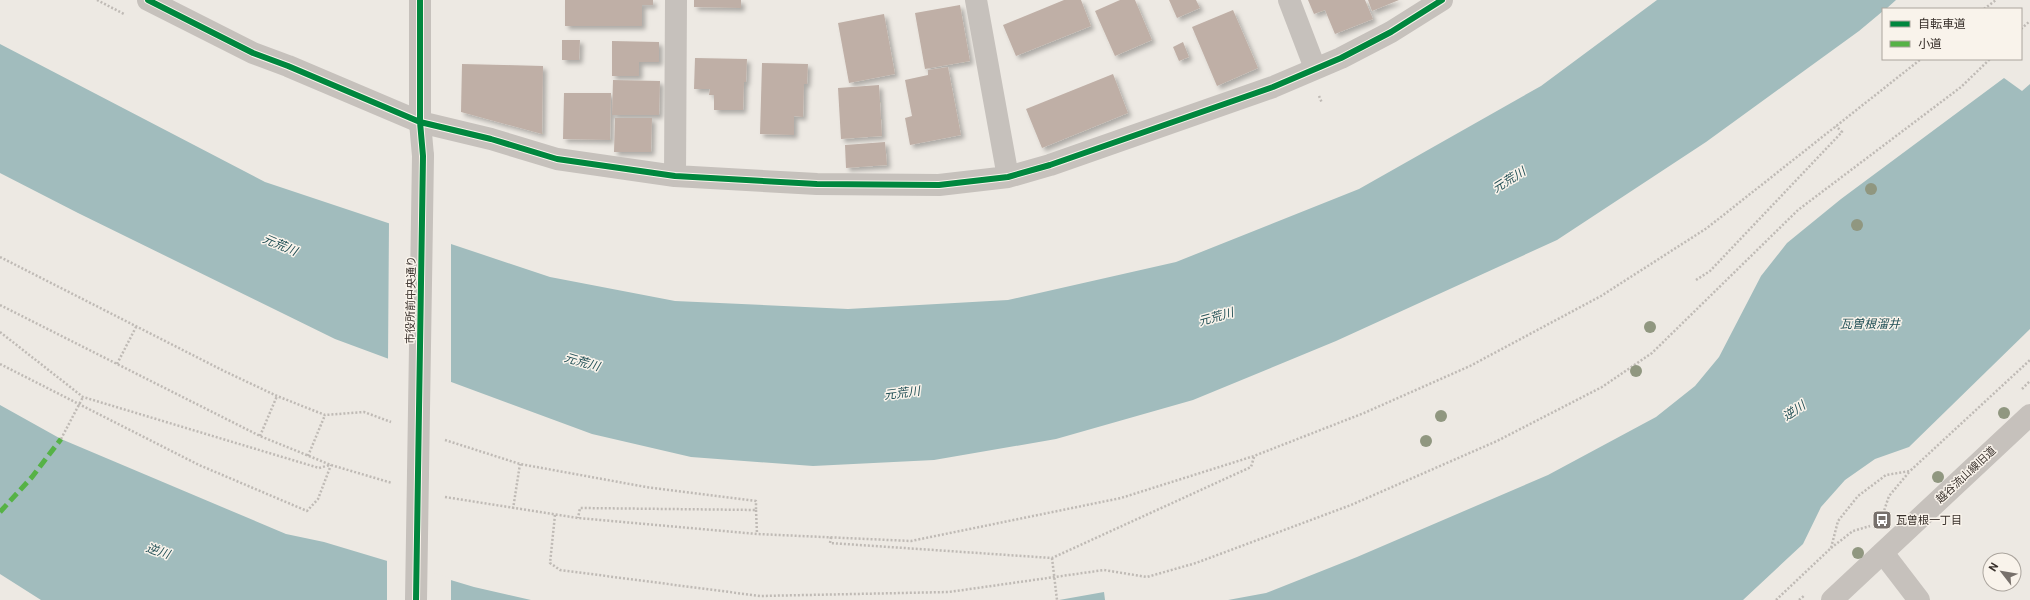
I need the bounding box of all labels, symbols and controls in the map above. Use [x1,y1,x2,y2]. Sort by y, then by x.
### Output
legend [1882,8,2022,60]
text: 自転車道 [1918,17,1966,31]
text: 小道 [1918,37,1942,51]
water label: 元荒川 [1490,163,1530,195]
water label: 元荒川 [261,232,301,259]
street label: 市役所前中央通り [404,256,418,344]
water label: 元荒川 [1197,305,1237,329]
water label: 瓦曽根溜井 [1840,317,1901,331]
water label: 元荒川 [563,350,603,374]
water label: 元荒川 [883,384,923,402]
water label: 逆川 [1780,397,1810,424]
street label: 越谷流山線旧道 [1933,444,1999,506]
bus stop icon: 瓦曽根一丁目 [1871,509,1893,531]
place label: 瓦曽根一丁目 [1896,514,1962,527]
water label: 逆川 [144,540,174,562]
north arrow [1982,552,2022,592]
text: N [1986,560,2002,574]

